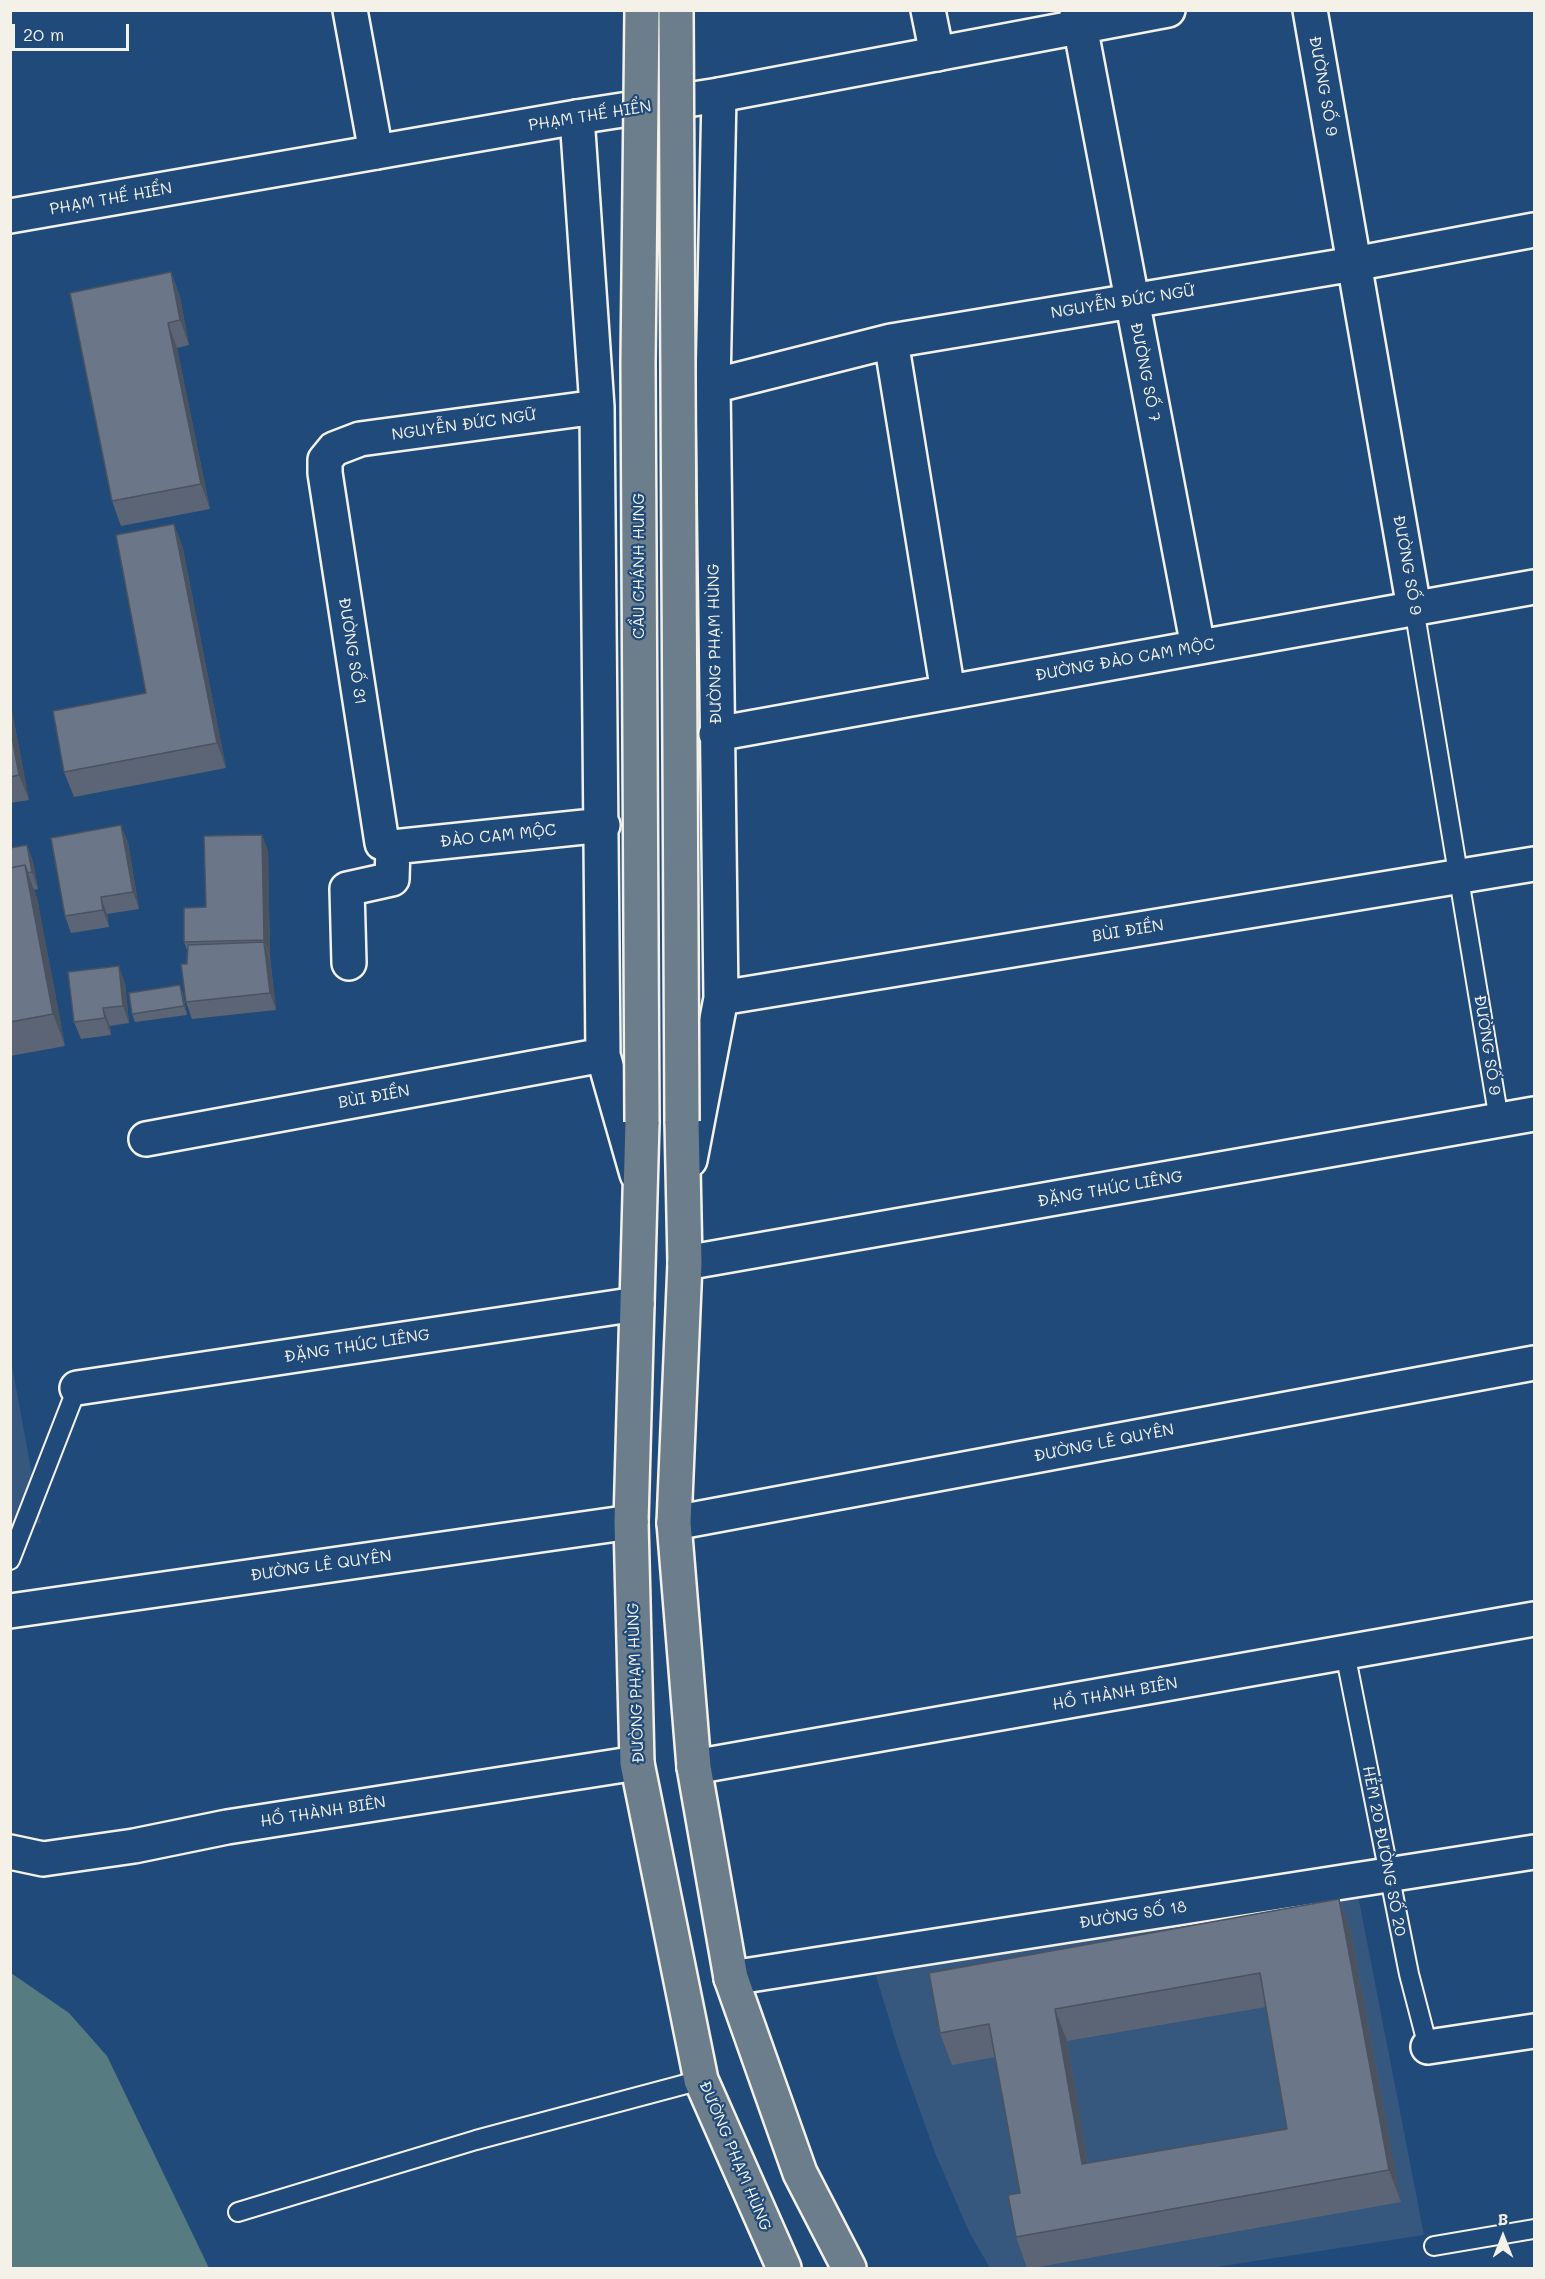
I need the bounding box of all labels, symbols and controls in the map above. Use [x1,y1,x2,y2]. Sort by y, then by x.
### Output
scale bar [15,12,132,50]
text: 20 m [23,22,64,46]
street label: ĐƯỜNG SỐ 9 [1305,34,1341,138]
street label: PHẠM THẾ HIỂN [527,97,653,135]
street label: PHẠM THẾ HIỂN [48,179,174,219]
street label: NGUYỄN ĐỨC NGỮ [1049,281,1197,323]
street label: ĐƯỜNG SỐ 7 [1126,321,1164,423]
street label: NGUYỄN ĐỨC NGỮ [390,405,538,445]
street label: CẦU CHÁNH HƯNG [629,493,649,639]
street label: ĐƯỜNG SỐ 9 [1389,513,1425,617]
street label: ĐƯỜNG PHẠM HÙNG [704,563,726,725]
street label: ĐƯỜNG SỐ 31 [334,596,370,706]
street label: ĐƯỜNG ĐÀO CAM MỘC [1034,635,1216,685]
street label: ĐÀO CAM MỘC [439,820,557,852]
street label: BÙI ĐIỀN [1091,916,1165,946]
street label: ĐƯỜNG SỐ 9 [1470,993,1504,1097]
street label: BÙI ĐIỀN [337,1081,411,1113]
street label: ĐẶNG THÚC LIÊNG [1036,1167,1184,1211]
street label: ĐẶNG THÚC LIÊNG [283,1325,431,1367]
street label: ĐƯỜNG LÊ QUYÊN [1032,1420,1176,1466]
street label: ĐƯỜNG LÊ QUYÊN [249,1547,393,1585]
street label: ĐƯỜNG PHẠM HÙNG [624,1602,648,1764]
street label: HỒ THÀNH BIÊN [1051,1674,1179,1714]
street label: HẺM 20 ĐƯỜNG SỐ 20 [1358,1764,1410,1938]
street label: HỒ THÀNH BIÊN [259,1793,387,1831]
street label: ĐƯỜNG SỐ 18 [1078,1897,1188,1933]
street label: ĐƯỜNG PHẠM HÙNG [695,2078,775,2234]
north arrow [1473,2207,1533,2267]
text: B [1498,2208,1508,2229]

